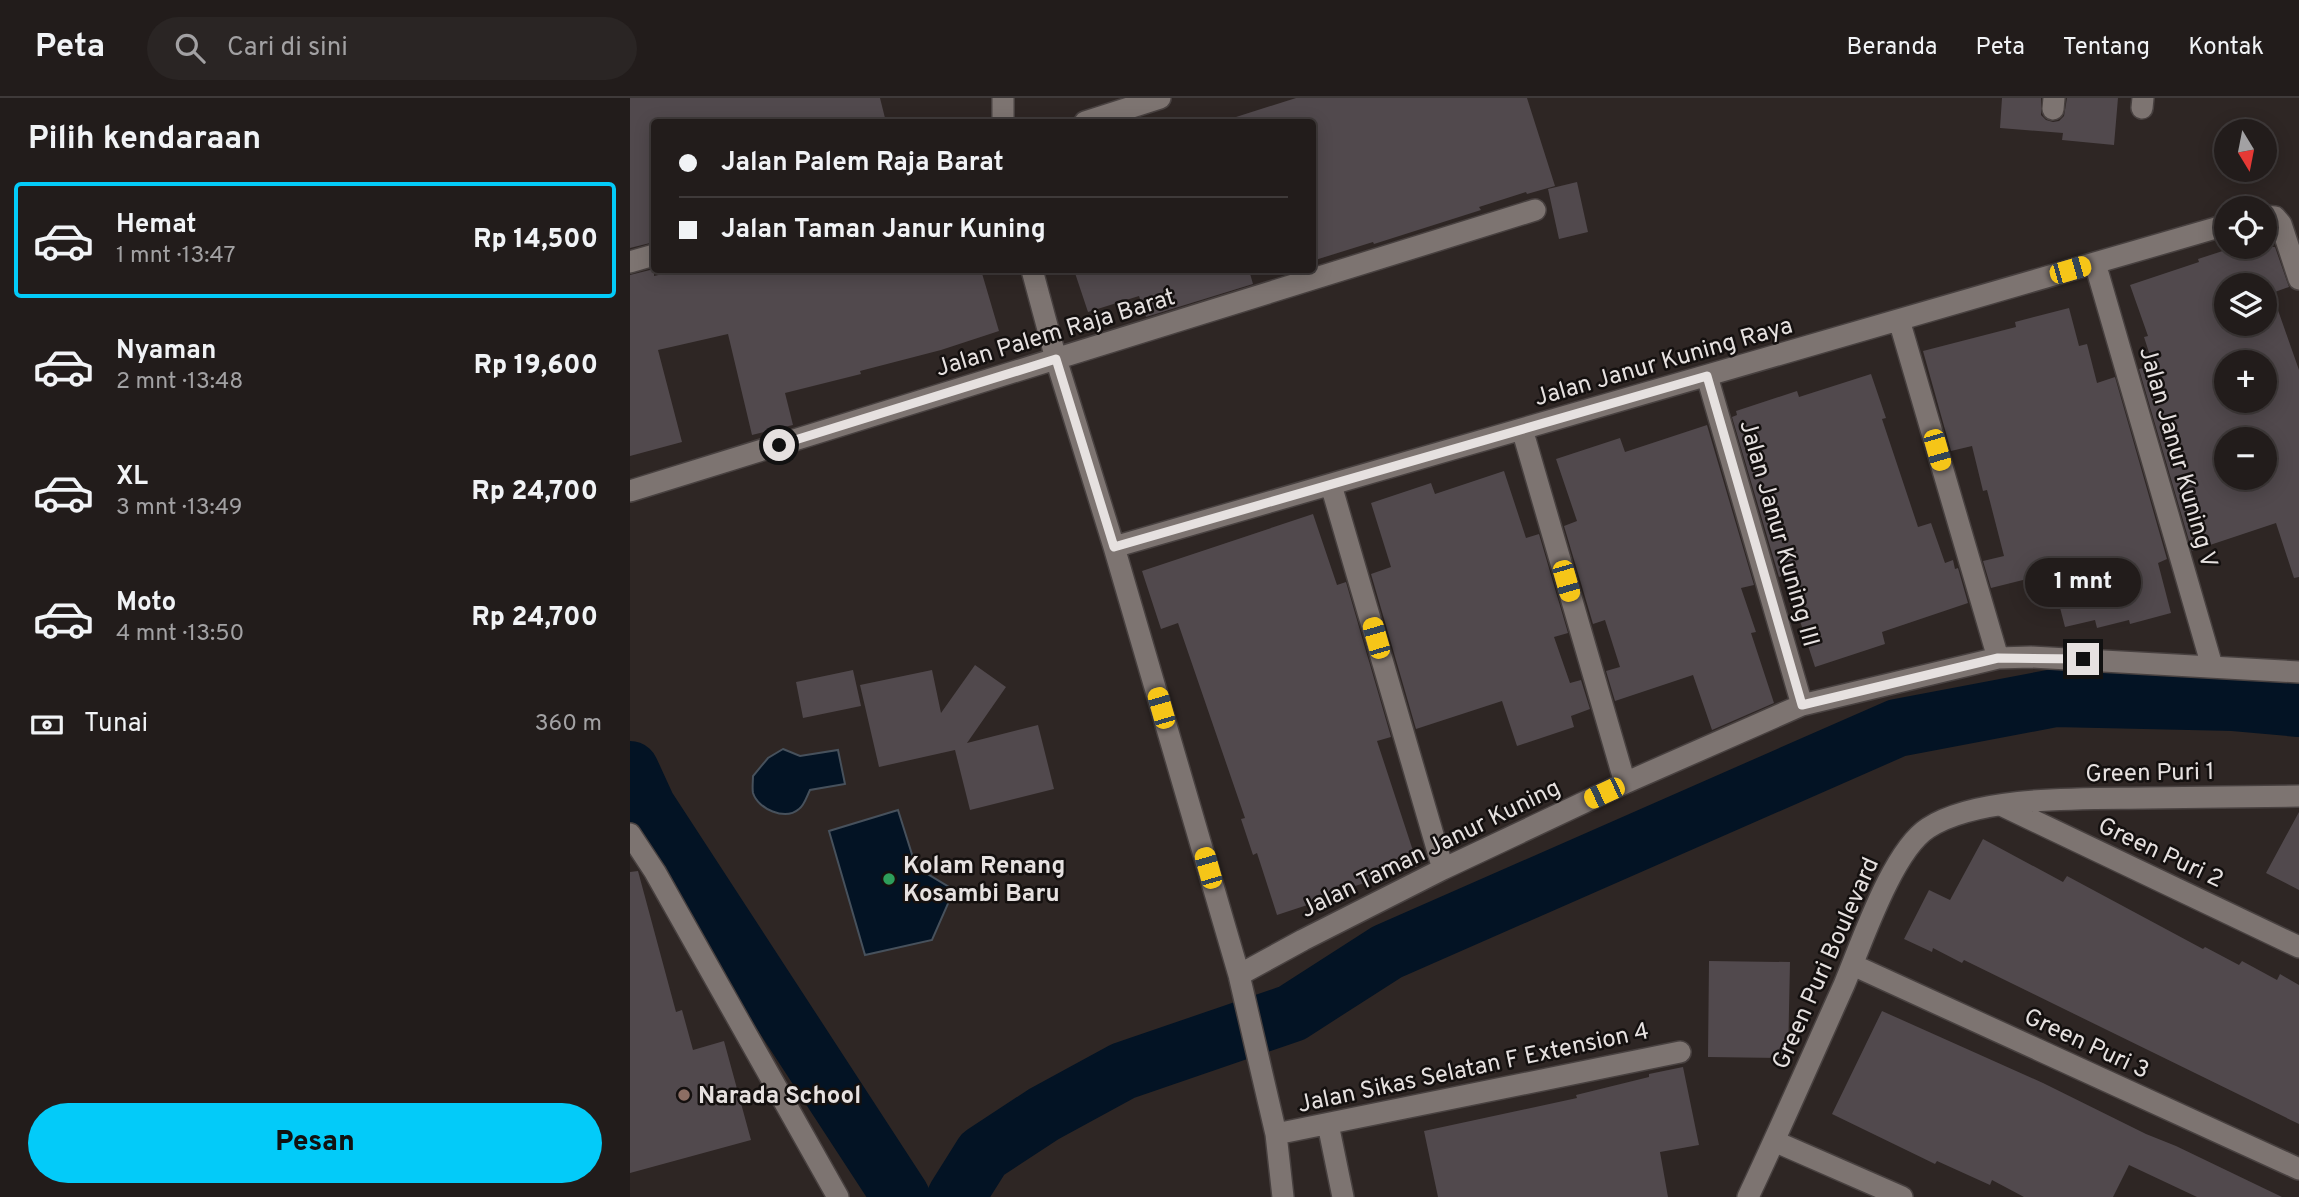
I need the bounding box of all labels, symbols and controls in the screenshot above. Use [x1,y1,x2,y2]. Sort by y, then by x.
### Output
search box [147,17,637,80]
text: Peta [35,27,105,69]
icon: search [171,29,209,67]
text: Cari di sini [227,32,348,65]
text: Beranda [1847,33,1938,63]
text: Peta [1976,33,2025,63]
text: Tentang [2063,33,2150,63]
text: Kontak [2188,33,2264,63]
north arrow [2214,119,2277,182]
map controls [2214,119,2277,490]
text: Pilih kendaraan [28,120,261,160]
text: Jalan Palem Raja Barat [721,147,1004,180]
button: locate [2214,196,2277,259]
icon: car [32,209,95,272]
text: Hemat [116,209,196,242]
text: Jalan Taman Janur Kuning [721,214,1046,247]
text: Rp 14,500 [473,224,598,257]
text: 1 mnt · 13:47 [116,242,236,271]
car [2047,254,2094,286]
button: layers [2214,273,2277,336]
street label: Jalan Palem Raja Barat [932,283,1179,385]
street label: Jalan Janur Kuning Raya [1531,312,1796,414]
icon: car [32,335,95,398]
text: Nyaman [116,335,216,368]
street label: Jalan Janur Kuning V [2131,343,2223,572]
text: Rp 19,600 [474,350,598,383]
button: + [2214,350,2277,413]
text: 2 mnt · 13:48 [116,368,243,397]
street label: Jalan Janur Kuning III [1731,417,1825,650]
car [1922,427,1953,473]
button: − [2214,427,2277,490]
route start [763,429,795,461]
icon: car [32,461,95,524]
text: XL [116,461,148,494]
text: Rp 24,700 [472,476,598,509]
text: 3 mnt · 13:49 [116,494,242,523]
car [1551,558,1582,604]
callout: 1 mnt [2025,558,2141,606]
text: 1 mnt [2054,568,2112,597]
icon: car [32,587,95,650]
text: Moto [116,587,176,620]
text: Rp 24,700 [472,602,598,635]
car [1361,615,1392,661]
text: 4 mnt · 13:50 [116,620,244,649]
route end [2067,643,2099,675]
car [1146,685,1177,731]
icon: cash [28,706,66,744]
text: Tunai [84,708,148,741]
text: 360 m [535,710,602,739]
street label: Green Puri 1 [2085,758,2215,790]
street label: Jalan Taman Janur Kuning [1296,774,1566,926]
car [1581,775,1628,811]
street label: Green Puri 2 [2093,812,2228,896]
car [1193,845,1224,891]
place label: Kolam Renang Kosambi Baru [903,852,1065,910]
street label: Green Puri Boulevard [1767,853,1887,1074]
marker: Kolam Renang Kosambi Baru [881,871,897,887]
street label: Green Puri 3 [2019,1003,2154,1087]
street label: Jalan Sikas Selatan F Extension 4 [1295,1017,1652,1121]
place label: Narada School [698,1082,861,1112]
marker: Narada School [676,1087,692,1103]
button: Pesan [28,1103,602,1183]

